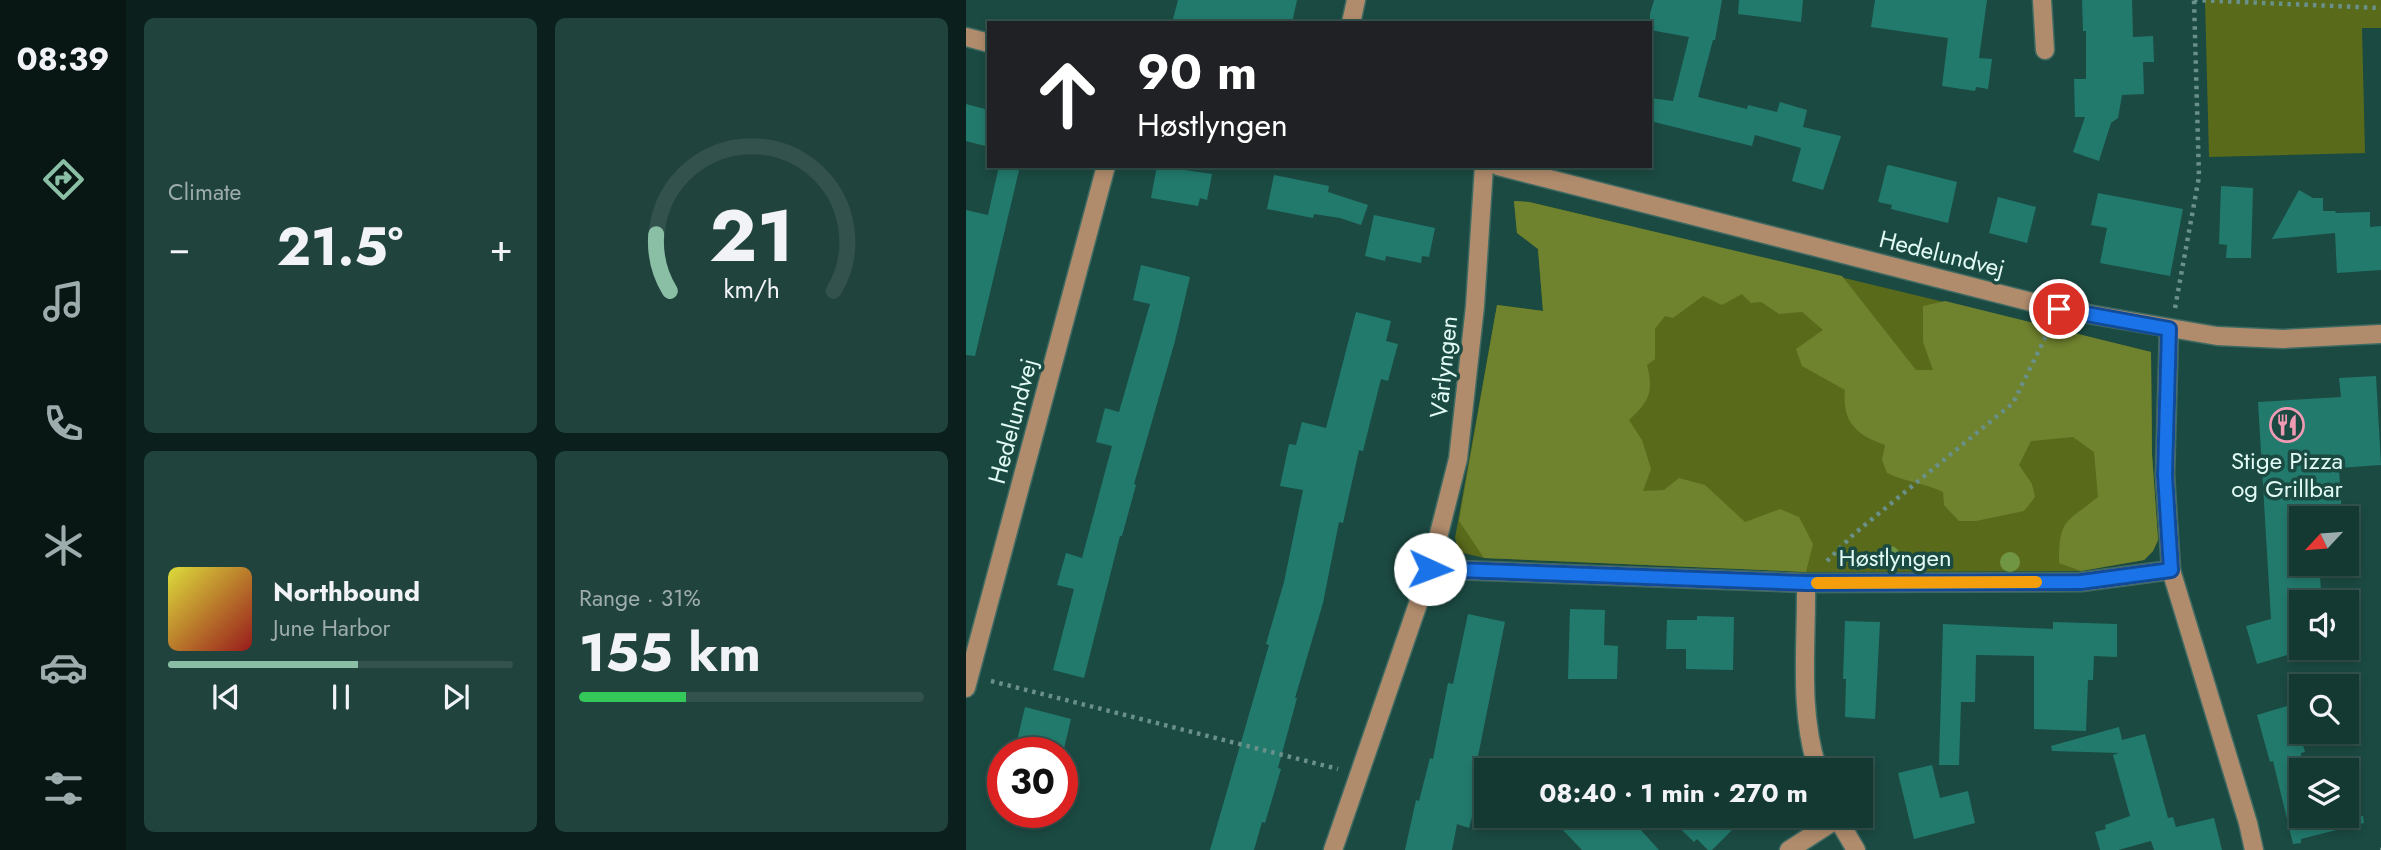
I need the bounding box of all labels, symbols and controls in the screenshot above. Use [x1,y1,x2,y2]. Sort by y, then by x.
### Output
text: 08:39 [17,36,109,82]
text: 90 m [1137,37,1257,107]
icon: ahead [1022,49,1113,140]
text: Høstlyngen [1137,102,1288,148]
icon: directions [39,155,88,204]
text: Climate [168,175,241,209]
text: 21 [709,184,794,289]
text: 21.5° [277,209,403,285]
text: − [168,220,190,275]
text: + [490,220,513,275]
street label: Hedelundvej [1876,221,2009,286]
text: km/h [723,271,780,307]
icon: music [39,277,88,326]
pin [2029,279,2089,339]
icon: arrive [2040,290,2078,328]
street label: Vårlyngen [1421,314,1466,420]
street label: Hedelundvej [979,354,1046,487]
icon: phone [39,399,88,448]
restaurant icon: Stige Pizza og Grillbar [2268,406,2306,444]
place label: Stige Pizza og Grillbar [2231,443,2344,506]
north arrow [2289,506,2359,576]
map controls [2289,506,2359,828]
icon: climate [39,521,88,570]
position arrow [1393,532,1467,606]
street label: Høstlyngen [1838,540,1952,575]
text: Northbound [273,573,420,611]
text: Range · 31% [579,581,701,615]
button: sound [2289,590,2359,660]
text: June Harbor [273,611,390,645]
text: 155 km [579,615,761,691]
icon: car [39,643,88,692]
button: search [2289,674,2359,744]
icon: previous [207,678,245,716]
icon: pause [322,678,360,716]
icon: next [437,678,475,716]
speed limit sign: 30 [987,737,1078,828]
button: layers [2289,758,2359,828]
icon: filters [39,764,88,813]
text: 08:40 · 1 min · 270 m [1539,774,1808,812]

